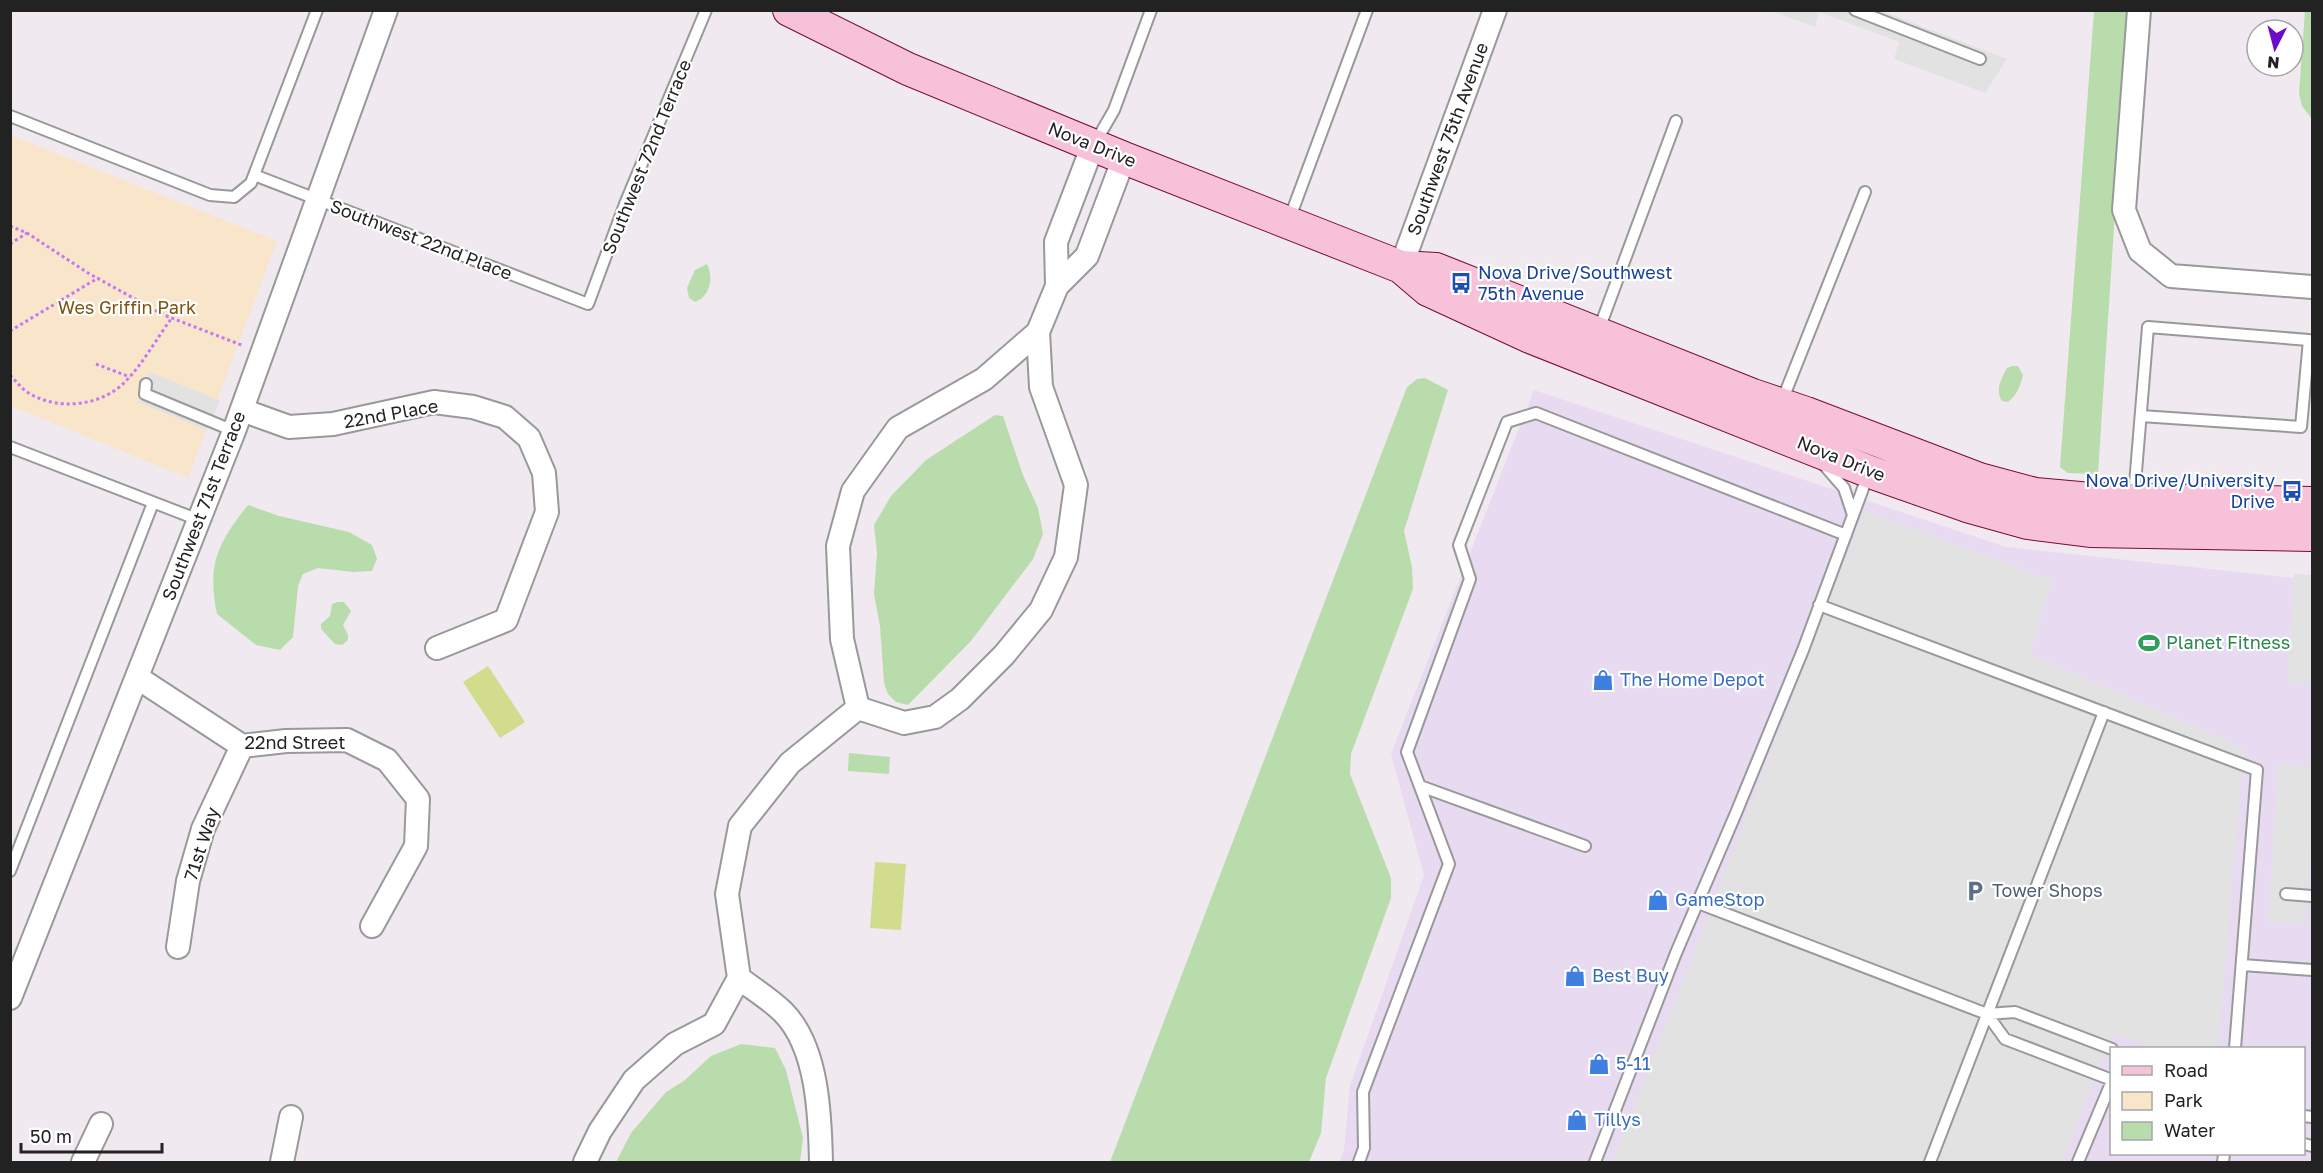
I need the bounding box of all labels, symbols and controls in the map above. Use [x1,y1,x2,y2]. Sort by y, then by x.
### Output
north arrow [2245,18,2305,78]
street label: Southwest 75th Avenue [1402,39,1492,238]
text: N [2266,52,2281,73]
street label: Southwest 72nd Terrace [597,56,695,257]
street label: Nova Drive [1045,116,1140,172]
street label: Southwest 22nd Place [327,194,515,284]
place label: Nova Drive/Southwest 75th Avenue [1478,261,1672,304]
bus stop icon: Nova Drive/Southwest 75th Avenue [1449,271,1473,295]
park label: Wes Griffin Park [58,296,196,318]
street label: 22nd Place [342,394,440,432]
street label: Southwest 71st Terrace [157,408,249,603]
street label: Nova Drive [1794,430,1889,486]
place label: Nova Drive/University Drive [2085,469,2275,512]
bus stop icon: Nova Drive/University Drive [2280,479,2304,503]
sports icon: Planet Fitness [2137,631,2161,655]
place label: Planet Fitness [2166,631,2290,653]
shop icon: The Home Depot [1591,668,1615,692]
place label: The Home Depot [1620,668,1765,690]
street label: 22nd Street [245,731,345,753]
street label: 71st Way [179,804,223,883]
parking icon: Tower Shops [1963,879,1987,903]
place label: Tower Shops [1992,879,2103,901]
shop icon: GameStop [1646,888,1670,912]
place label: GameStop [1675,888,1764,910]
shop icon: Best Buy [1563,964,1587,988]
place label: Best Buy [1592,964,1669,986]
legend [2110,1047,2305,1155]
shop icon: 5-11 [1587,1052,1611,1076]
place label: 5-11 [1616,1052,1651,1074]
text: Road [2164,1059,2208,1081]
text: Park [2164,1089,2203,1111]
shop icon: Tillys [1565,1108,1589,1132]
place label: Tillys [1594,1108,1641,1130]
scale bar [21,1116,162,1154]
text: Water [2164,1119,2215,1141]
text: 50 m [30,1125,72,1147]

